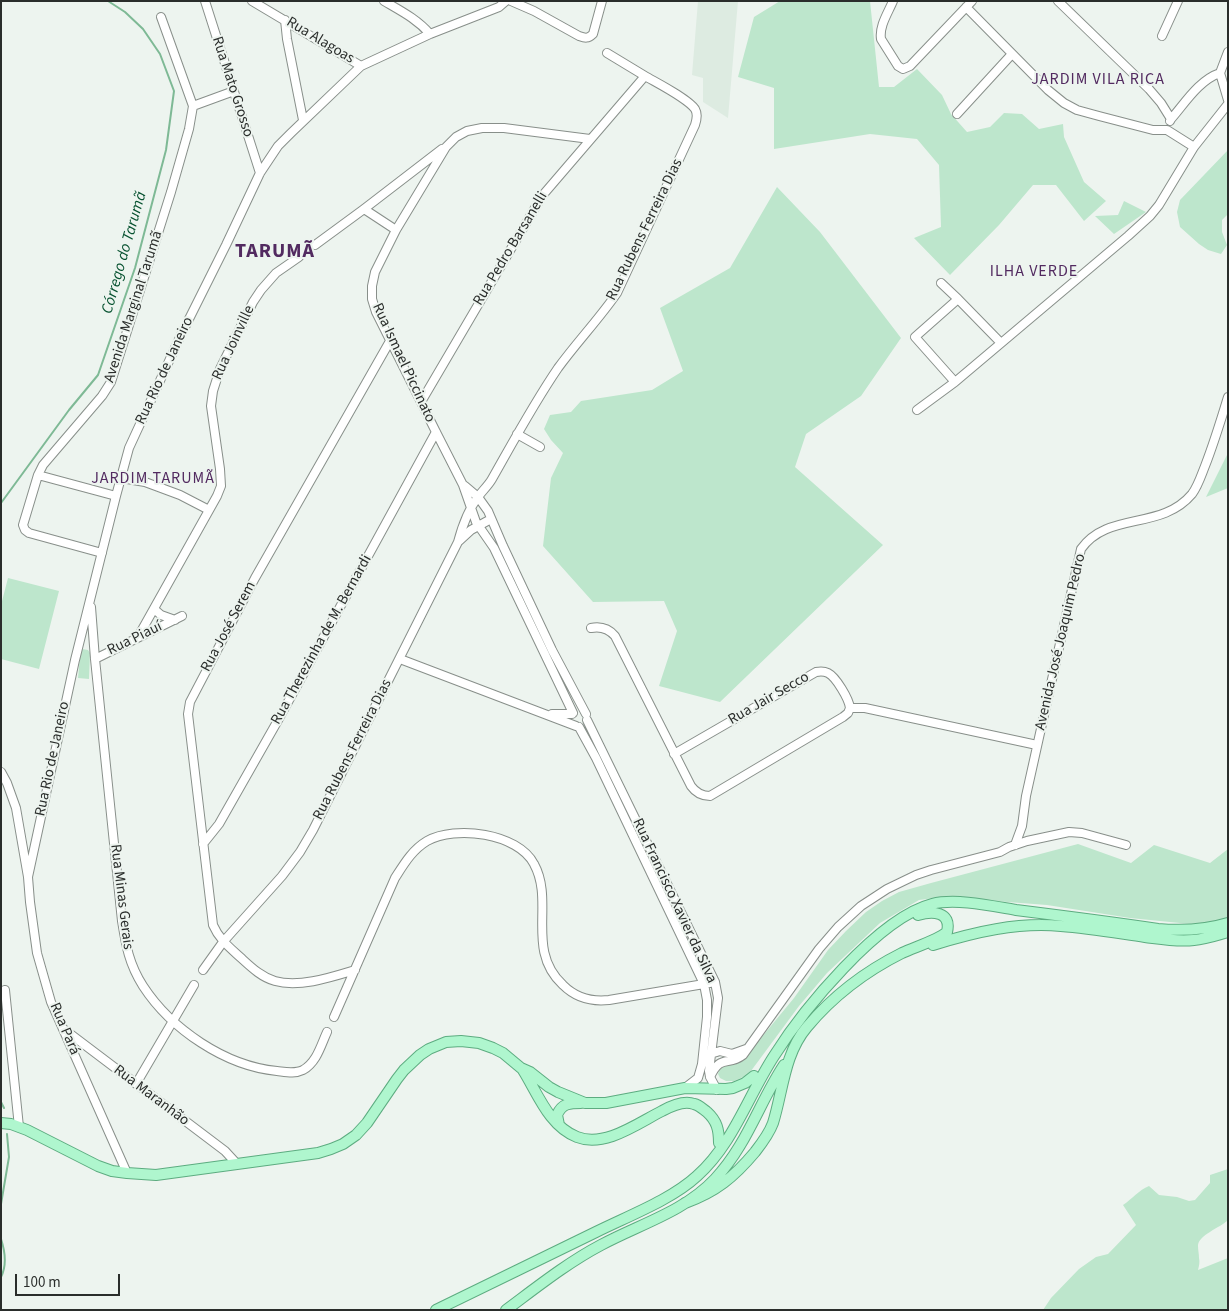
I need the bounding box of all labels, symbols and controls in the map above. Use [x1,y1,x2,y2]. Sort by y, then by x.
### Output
street label: Rua Alagoas [283,14,357,68]
street label: Rua Mato Grosso [207,34,257,140]
district label: JARDIM VILA RICA [1029,70,1167,90]
street label: Rua Rubens Ferreira Dias [603,156,687,304]
street label: Rua Pedro Barsanelli [470,189,552,309]
water label: Córrego do Tarumã [98,190,152,316]
street label: Avenida Marginal Tarumã [101,229,167,385]
district label: TARUMÃ [234,241,316,265]
district label: ILHA VERDE [989,262,1079,282]
street label: Rua Ismael Piccinato [367,300,439,426]
street label: Rua Joinville [209,303,259,383]
street label: Rua Rio de Janeiro [132,314,198,428]
district label: JARDIM TARUMÃ [90,469,216,489]
street label: Rua Therezinha de M. Bernardi [268,552,376,728]
street label: Avenida José Joaquim Pedro [1032,552,1090,732]
street label: Rua José Serem [198,579,260,675]
street label: Rua Piauí [105,618,165,660]
street label: Rua Jair Secco [725,669,813,729]
street label: Rua Rubens Ferreira Dias [310,677,396,823]
street label: Rua Rio de Janeiro [32,700,74,818]
street label: Rua Francisco Xavier da Silva [628,816,720,986]
street label: Rua Minas Gerais [106,843,136,951]
street label: Rua Pará [45,1000,83,1058]
street label: Rua Maranhão [110,1062,192,1130]
scale bar [18,1264,122,1296]
text: 100 m [23,1272,61,1293]

